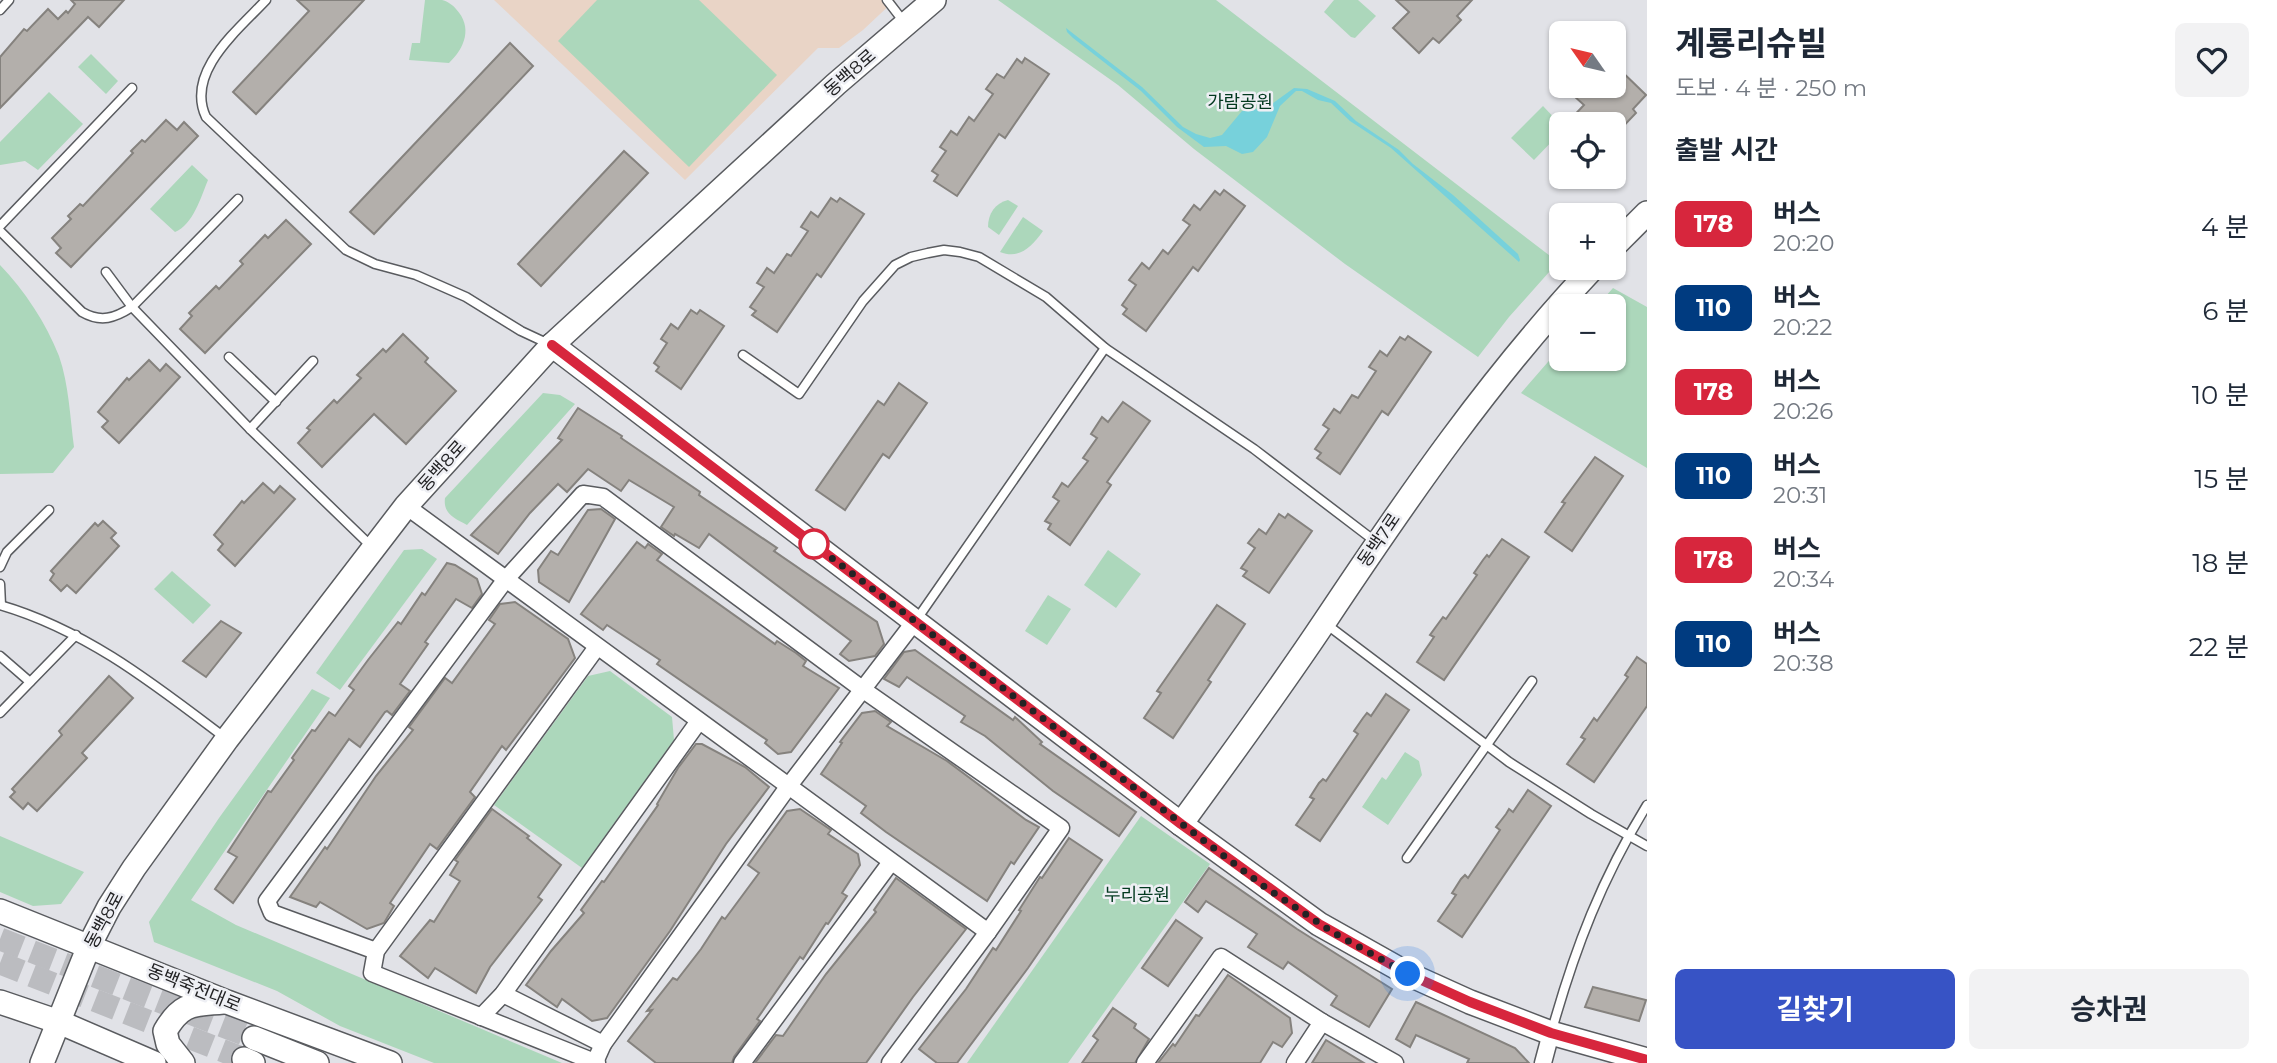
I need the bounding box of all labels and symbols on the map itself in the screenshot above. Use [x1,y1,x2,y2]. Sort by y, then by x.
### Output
north arrow [1549,21,1626,98]
street label: 동백8로 [820,45,880,101]
park label: 가람공원 [1207,91,1273,113]
street label: 동백8로 [413,436,471,496]
street label: 동백7로 [1353,509,1405,571]
unlabelled marker [799,529,829,559]
park label: 누리공원 [1104,884,1170,906]
street label: 동백8로 [80,888,128,952]
your location [1390,956,1425,991]
street label: 동백죽전대로 [144,959,244,1017]

